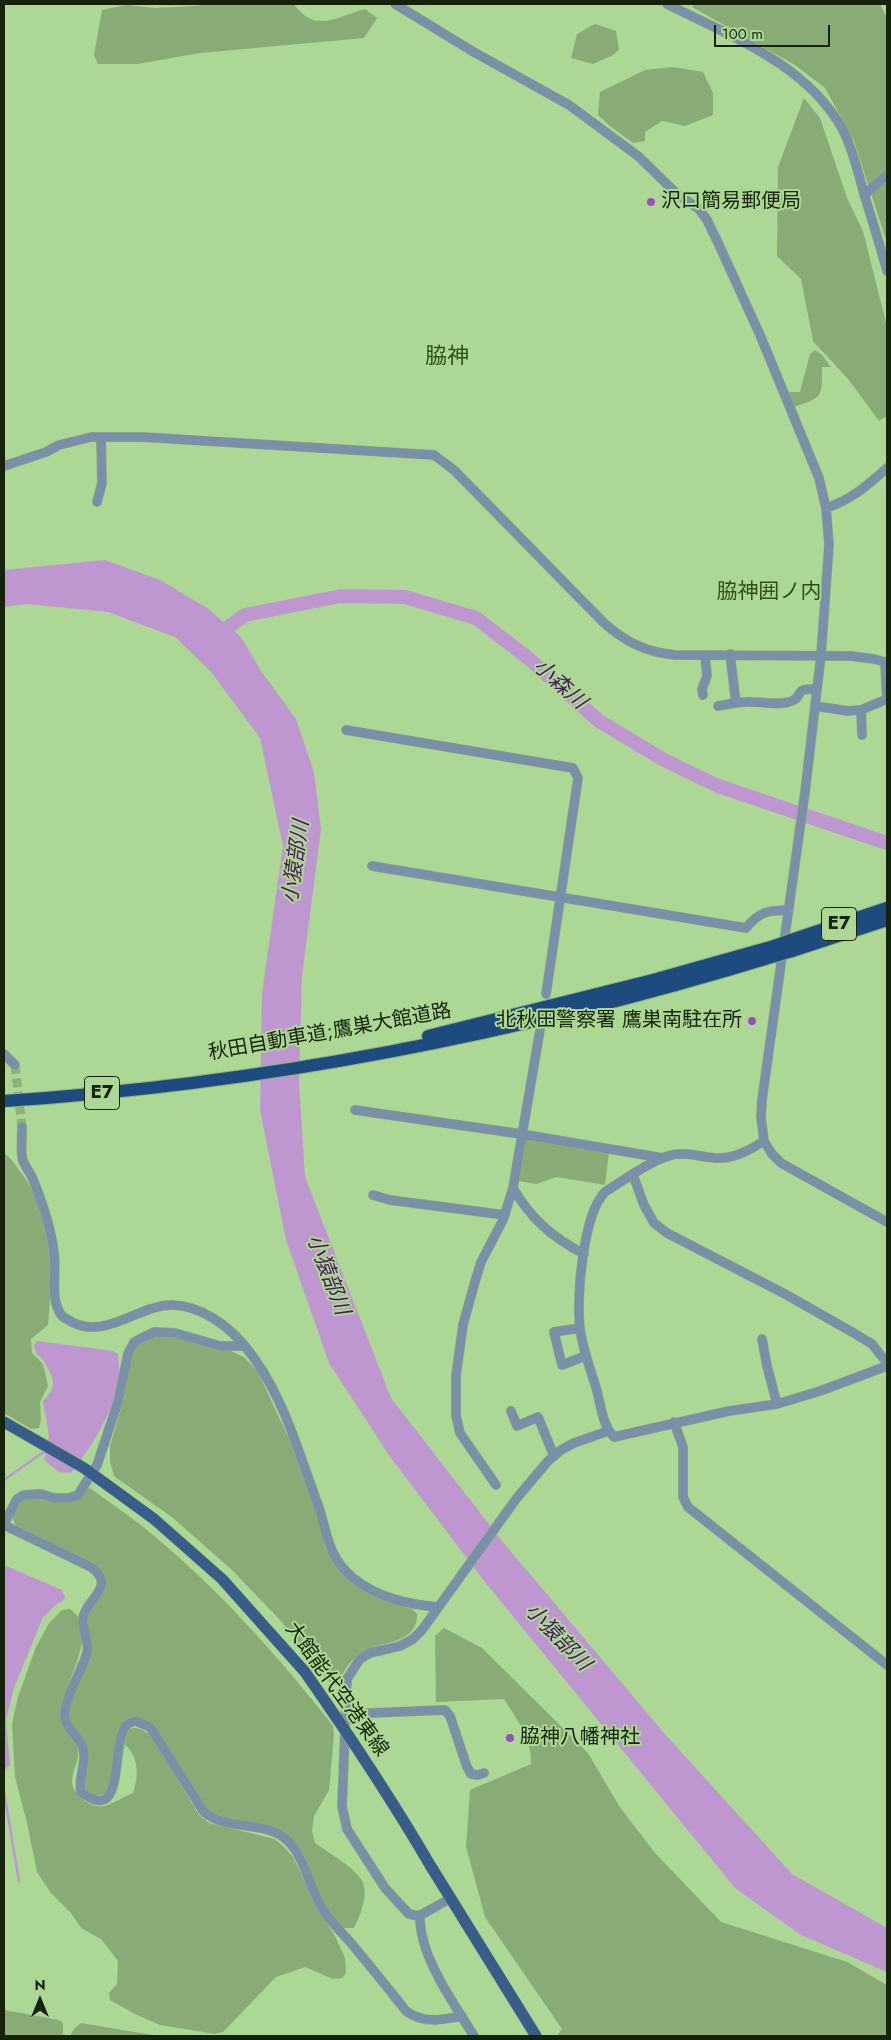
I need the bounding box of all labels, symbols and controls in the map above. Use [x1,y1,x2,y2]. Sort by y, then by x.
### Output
scale bar [716,15,832,47]
text: 100 m [722,23,763,45]
place label: 沢口簡易郵便局 [661,190,801,214]
marker: 沢口簡易郵便局 [645,196,657,208]
district label: 脇神 [425,345,469,371]
district label: 脇神囲ノ内 [717,580,821,606]
water label: 小森川 [527,655,591,715]
water label: 小猿部川 [279,819,315,905]
road number: E7 [822,908,856,941]
street label: 秋田自動車道;鷹巣大館道路 [206,1000,454,1066]
place label: 北秋田警察署 鷹巣南駐在所 [496,1009,742,1033]
marker: 北秋田警察署 鷹巣南駐在所 [746,1015,758,1027]
road number: E7 [84,1076,120,1110]
water label: 小猿部川 [300,1231,354,1319]
water label: 小猿部川 [519,1599,595,1677]
street label: 大館能代空港東線 [279,1618,393,1762]
place label: 脇神八幡神社 [520,1726,640,1750]
marker: 脇神八幡神社 [504,1732,516,1744]
north arrow [15,1975,65,2025]
text: N [34,1975,46,1995]

